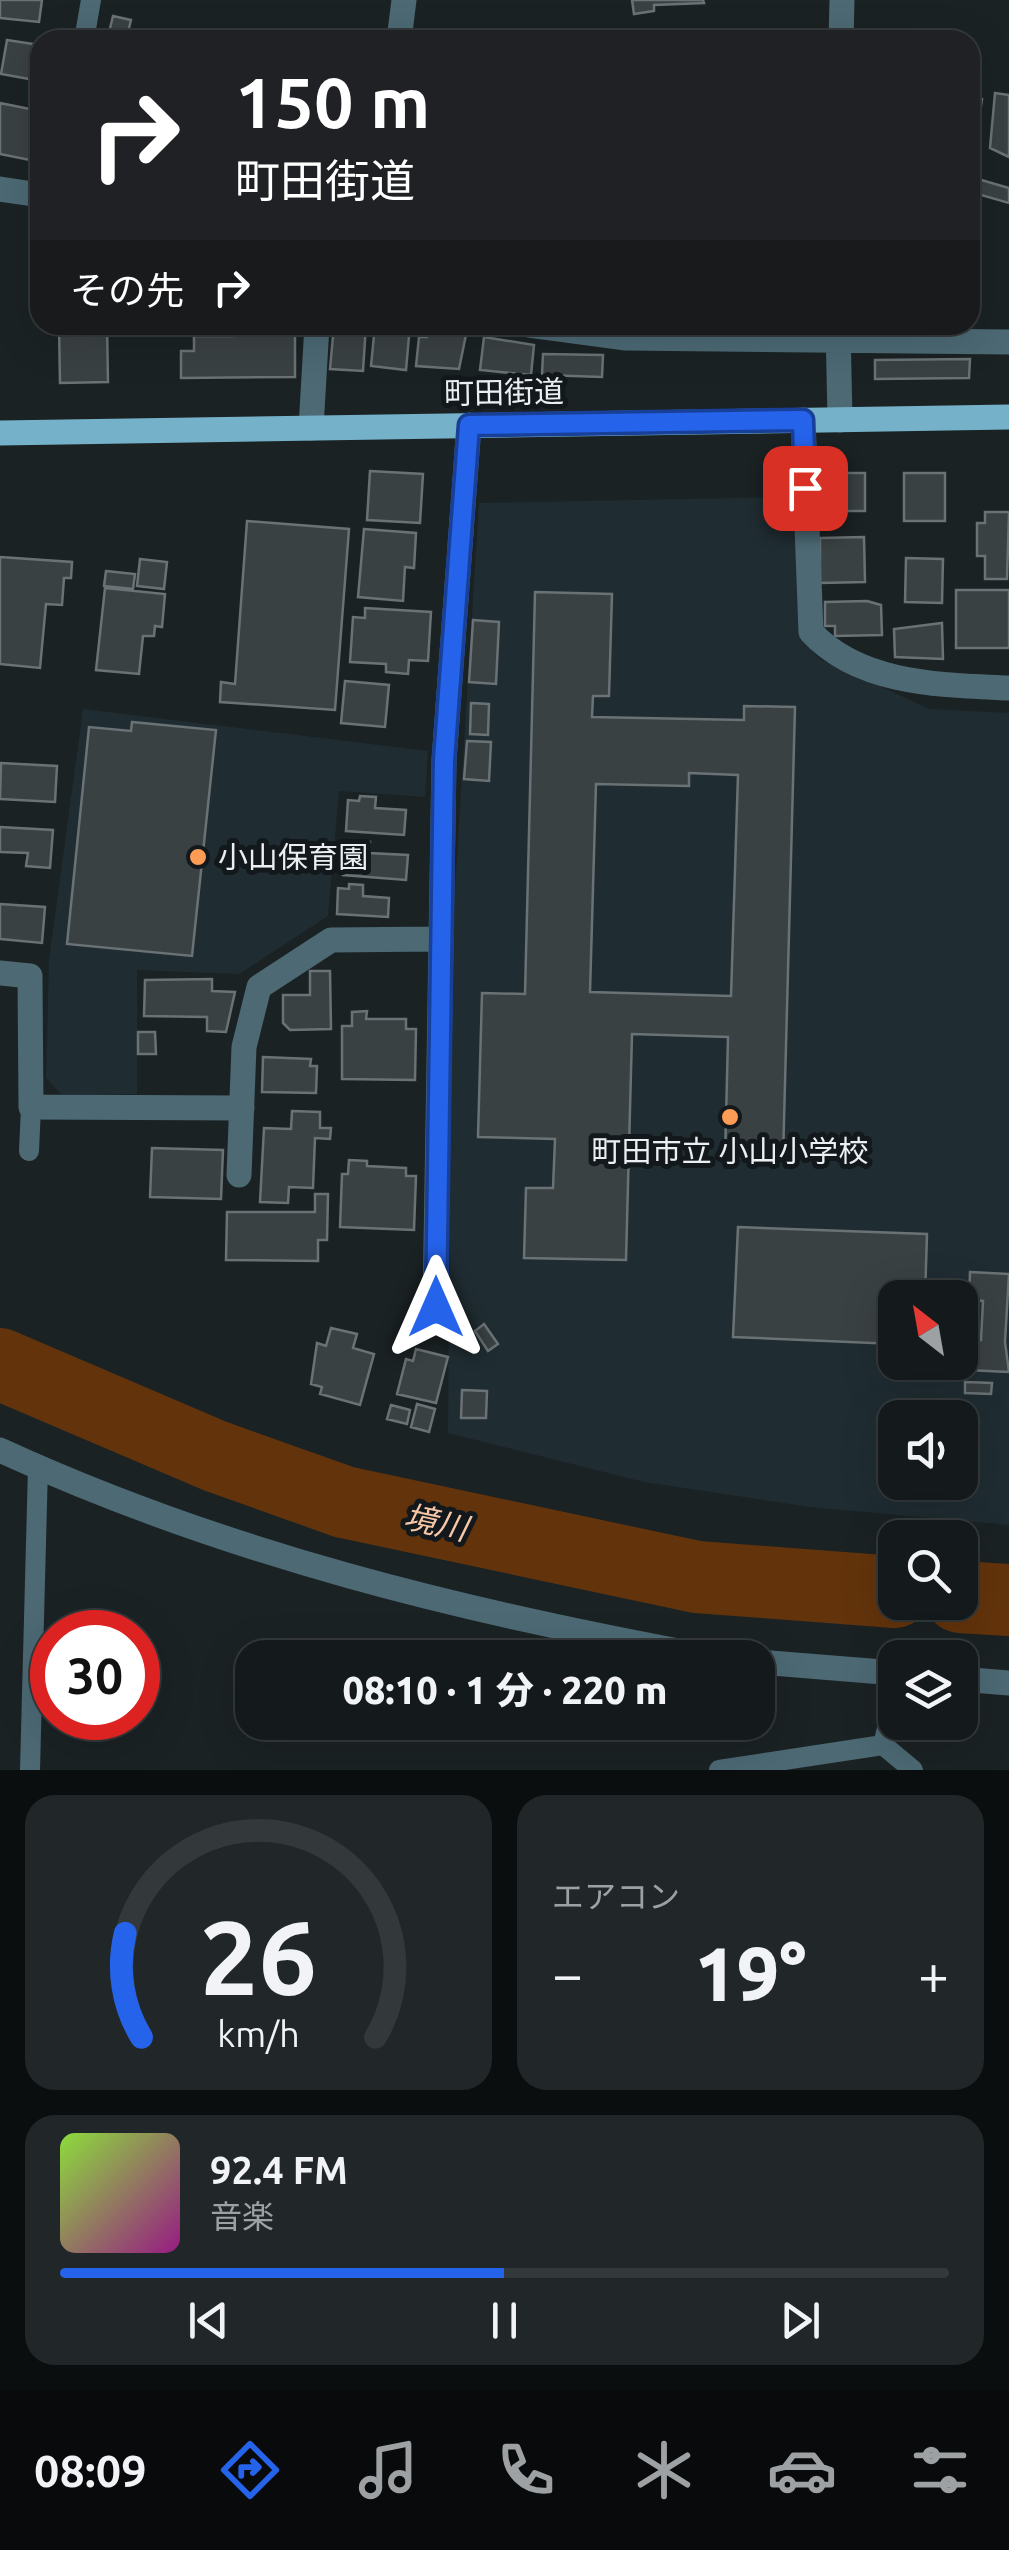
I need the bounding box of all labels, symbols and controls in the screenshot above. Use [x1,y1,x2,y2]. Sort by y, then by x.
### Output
text: 150 m [235,63,430,141]
icon: right [70,70,200,200]
text: 町田街道 [235,155,415,206]
icon: right [204,260,259,315]
text: その先 [70,269,184,311]
street label: 町田街道 [444,374,564,410]
pin [763,446,848,531]
icon: arrive [778,461,833,516]
place label: 小山保育園 [218,840,368,874]
marker: 小山保育園 [187,846,209,868]
marker: 町田市立 小山小学校 [719,1106,741,1128]
place label: 町田市立 小山小学校 [592,1134,868,1168]
position arrow [384,1255,488,1359]
north arrow [878,1280,978,1380]
map controls [878,1280,978,1740]
button: sound [878,1400,978,1500]
water label: 境川 [401,1498,474,1547]
button: search [878,1520,978,1620]
speed limit sign: 30 [30,1610,160,1740]
button: layers [878,1640,978,1740]
text: 08:10 · 1 分 · 220 m [343,1669,667,1711]
text: エアコン [552,1878,680,1914]
text: 26 [200,1898,317,2015]
text: 19° [695,1931,806,2015]
text: − [552,1943,583,2004]
text: + [918,1943,949,2004]
text: km/h [217,2014,300,2054]
text: 92.4 FM [210,2149,348,2191]
text: 音楽 [210,2198,274,2234]
icon: previous [181,2293,236,2348]
icon: pause [477,2293,532,2348]
icon: next [773,2293,828,2348]
icon: directions [215,2435,285,2505]
icon: music [353,2435,423,2505]
icon: phone [491,2435,561,2505]
icon: climate [629,2435,699,2505]
icon: car [767,2435,837,2505]
icon: filters [905,2435,975,2505]
text: 08:09 [34,2445,147,2496]

